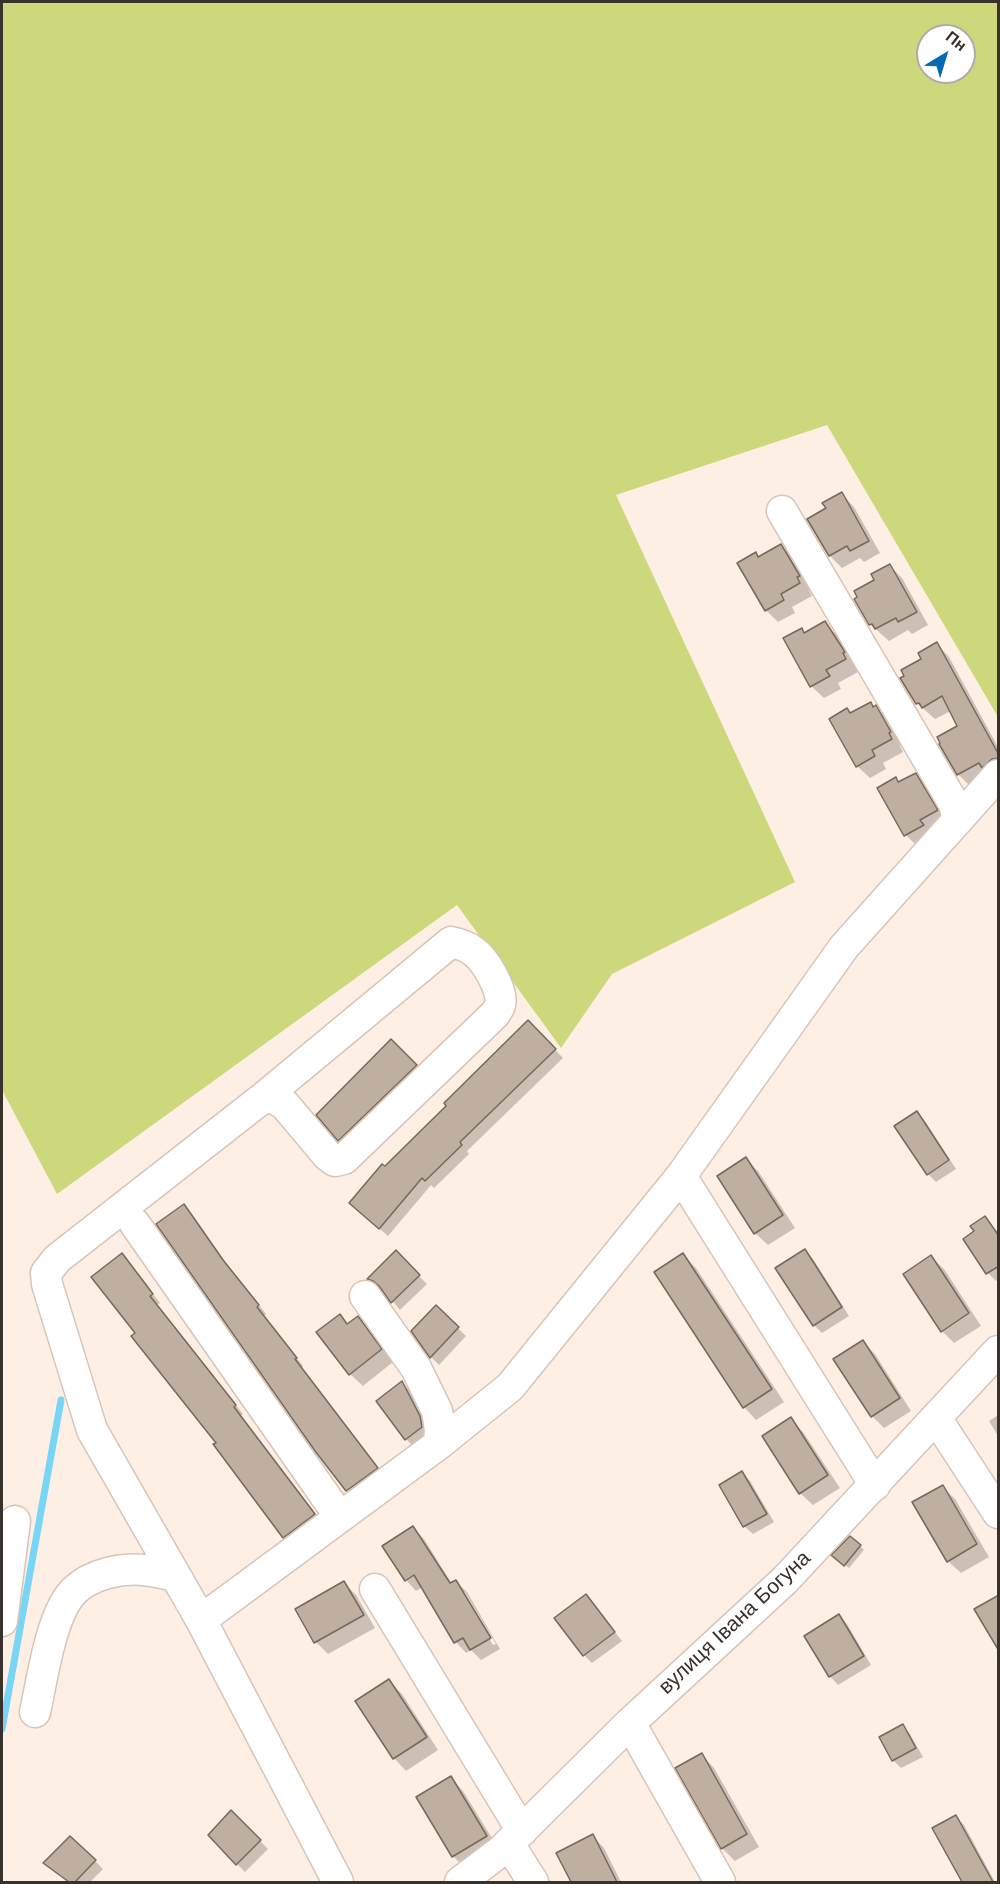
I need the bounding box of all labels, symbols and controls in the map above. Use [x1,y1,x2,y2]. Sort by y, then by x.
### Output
north arrow [916,24,976,84]
text: Пн [943,28,970,54]
street label: вулиця Івана Богуна [654,1546,816,1700]

